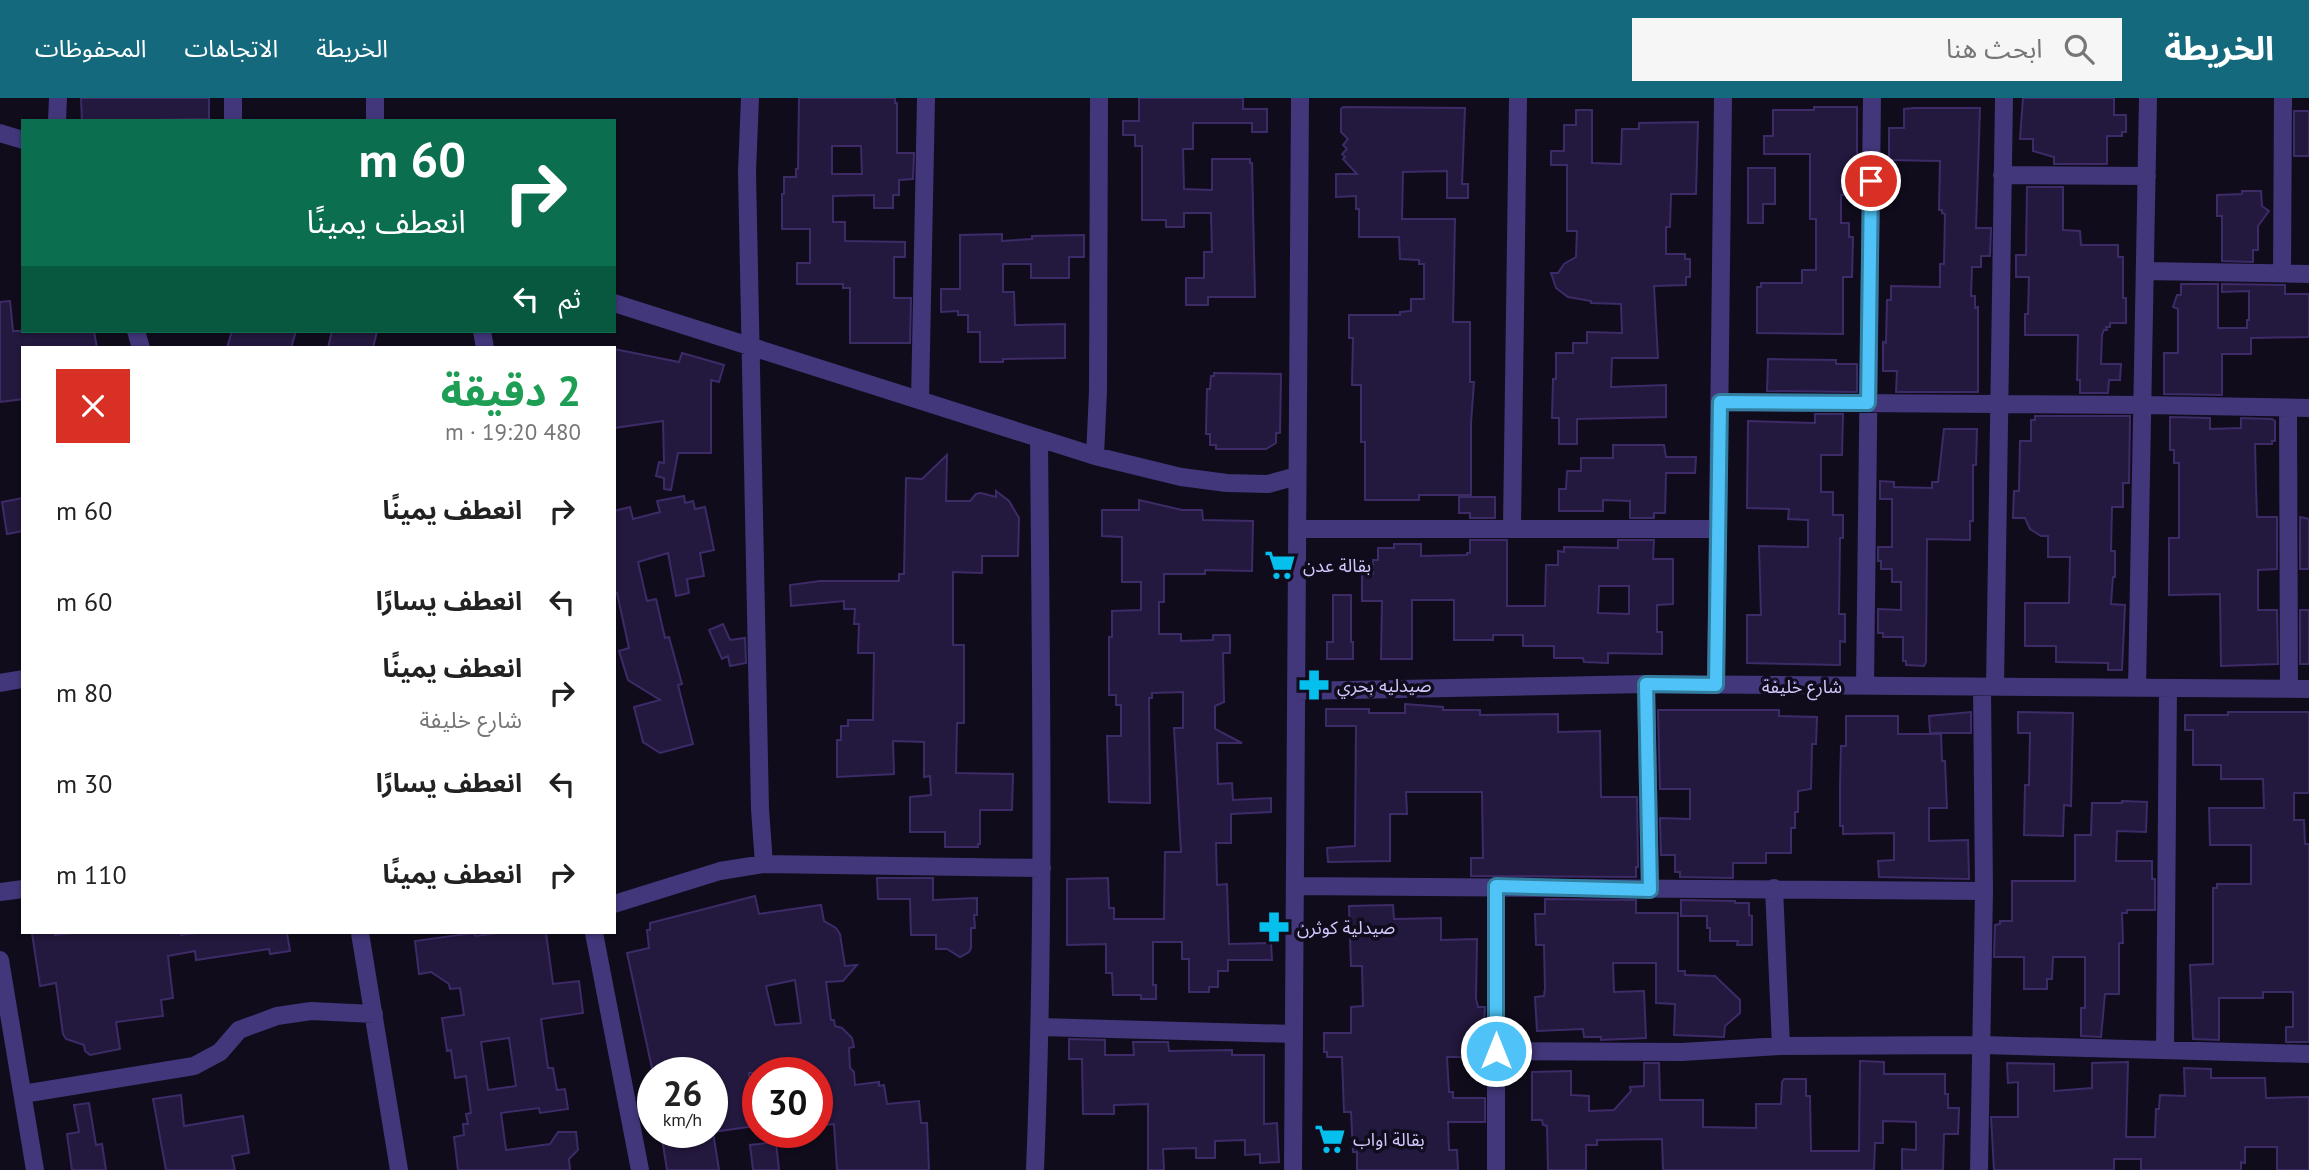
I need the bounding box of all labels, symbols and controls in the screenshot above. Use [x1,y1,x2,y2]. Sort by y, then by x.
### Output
search box [1632,18,2122,81]
text: الخريطة [2164,26,2274,69]
icon: search [2060,30,2098,68]
text: ابحث هنا [1946,32,2042,65]
text: المحفوظات [35,33,146,64]
text: الاتجاهات [184,33,278,64]
text: الخريطة [316,33,388,64]
text: 60 m [359,127,466,191]
icon: right [490,147,581,238]
pin [1841,151,1901,211]
icon: arrive [1852,162,1890,200]
text: انعطف يمينًا [306,200,466,242]
icon: left [507,280,545,318]
text: ثم [559,282,581,315]
text: 2 دقيقة [441,363,581,418]
button: close [56,369,130,443]
text: 480 m · 19:20 [445,417,581,446]
icon: right [543,492,581,530]
text: انعطف يمينًا [382,493,522,526]
text: 60 m [56,494,112,527]
supermarket icon: بقالة عدن [1263,548,1297,582]
place label: بقالة عدن [1303,554,1371,577]
icon: left [543,583,581,621]
text: انعطف يسارًا [376,584,522,617]
text: 60 m [56,585,112,618]
text: انعطف يمينًا [382,651,522,684]
pharmacy icon: صيدليه بحري [1297,668,1331,702]
icon: right [543,674,581,712]
place label: صيدليه بحري [1337,674,1432,699]
street label: شارع خليفة [1762,675,1842,701]
text: 80 m [56,676,112,709]
text: شارع خليفة [419,705,522,734]
icon: left [543,765,581,803]
text: انعطف يسارًا [376,766,522,799]
text: 30 m [56,767,112,800]
icon: right [543,856,581,894]
text: انعطف يمينًا [382,857,522,890]
text: 110 m [56,858,127,891]
pharmacy icon: صيدلية كوثرن [1257,910,1291,944]
place label: صيدلية كوثرن [1297,916,1395,939]
position arrow [1459,1014,1533,1088]
speed limit sign: 30 [742,1057,833,1148]
text: 26 [663,1070,702,1116]
text: km/h [663,1108,702,1131]
supermarket icon: بقالة اواب [1313,1122,1347,1156]
place label: بقالة اواب [1353,1128,1425,1151]

